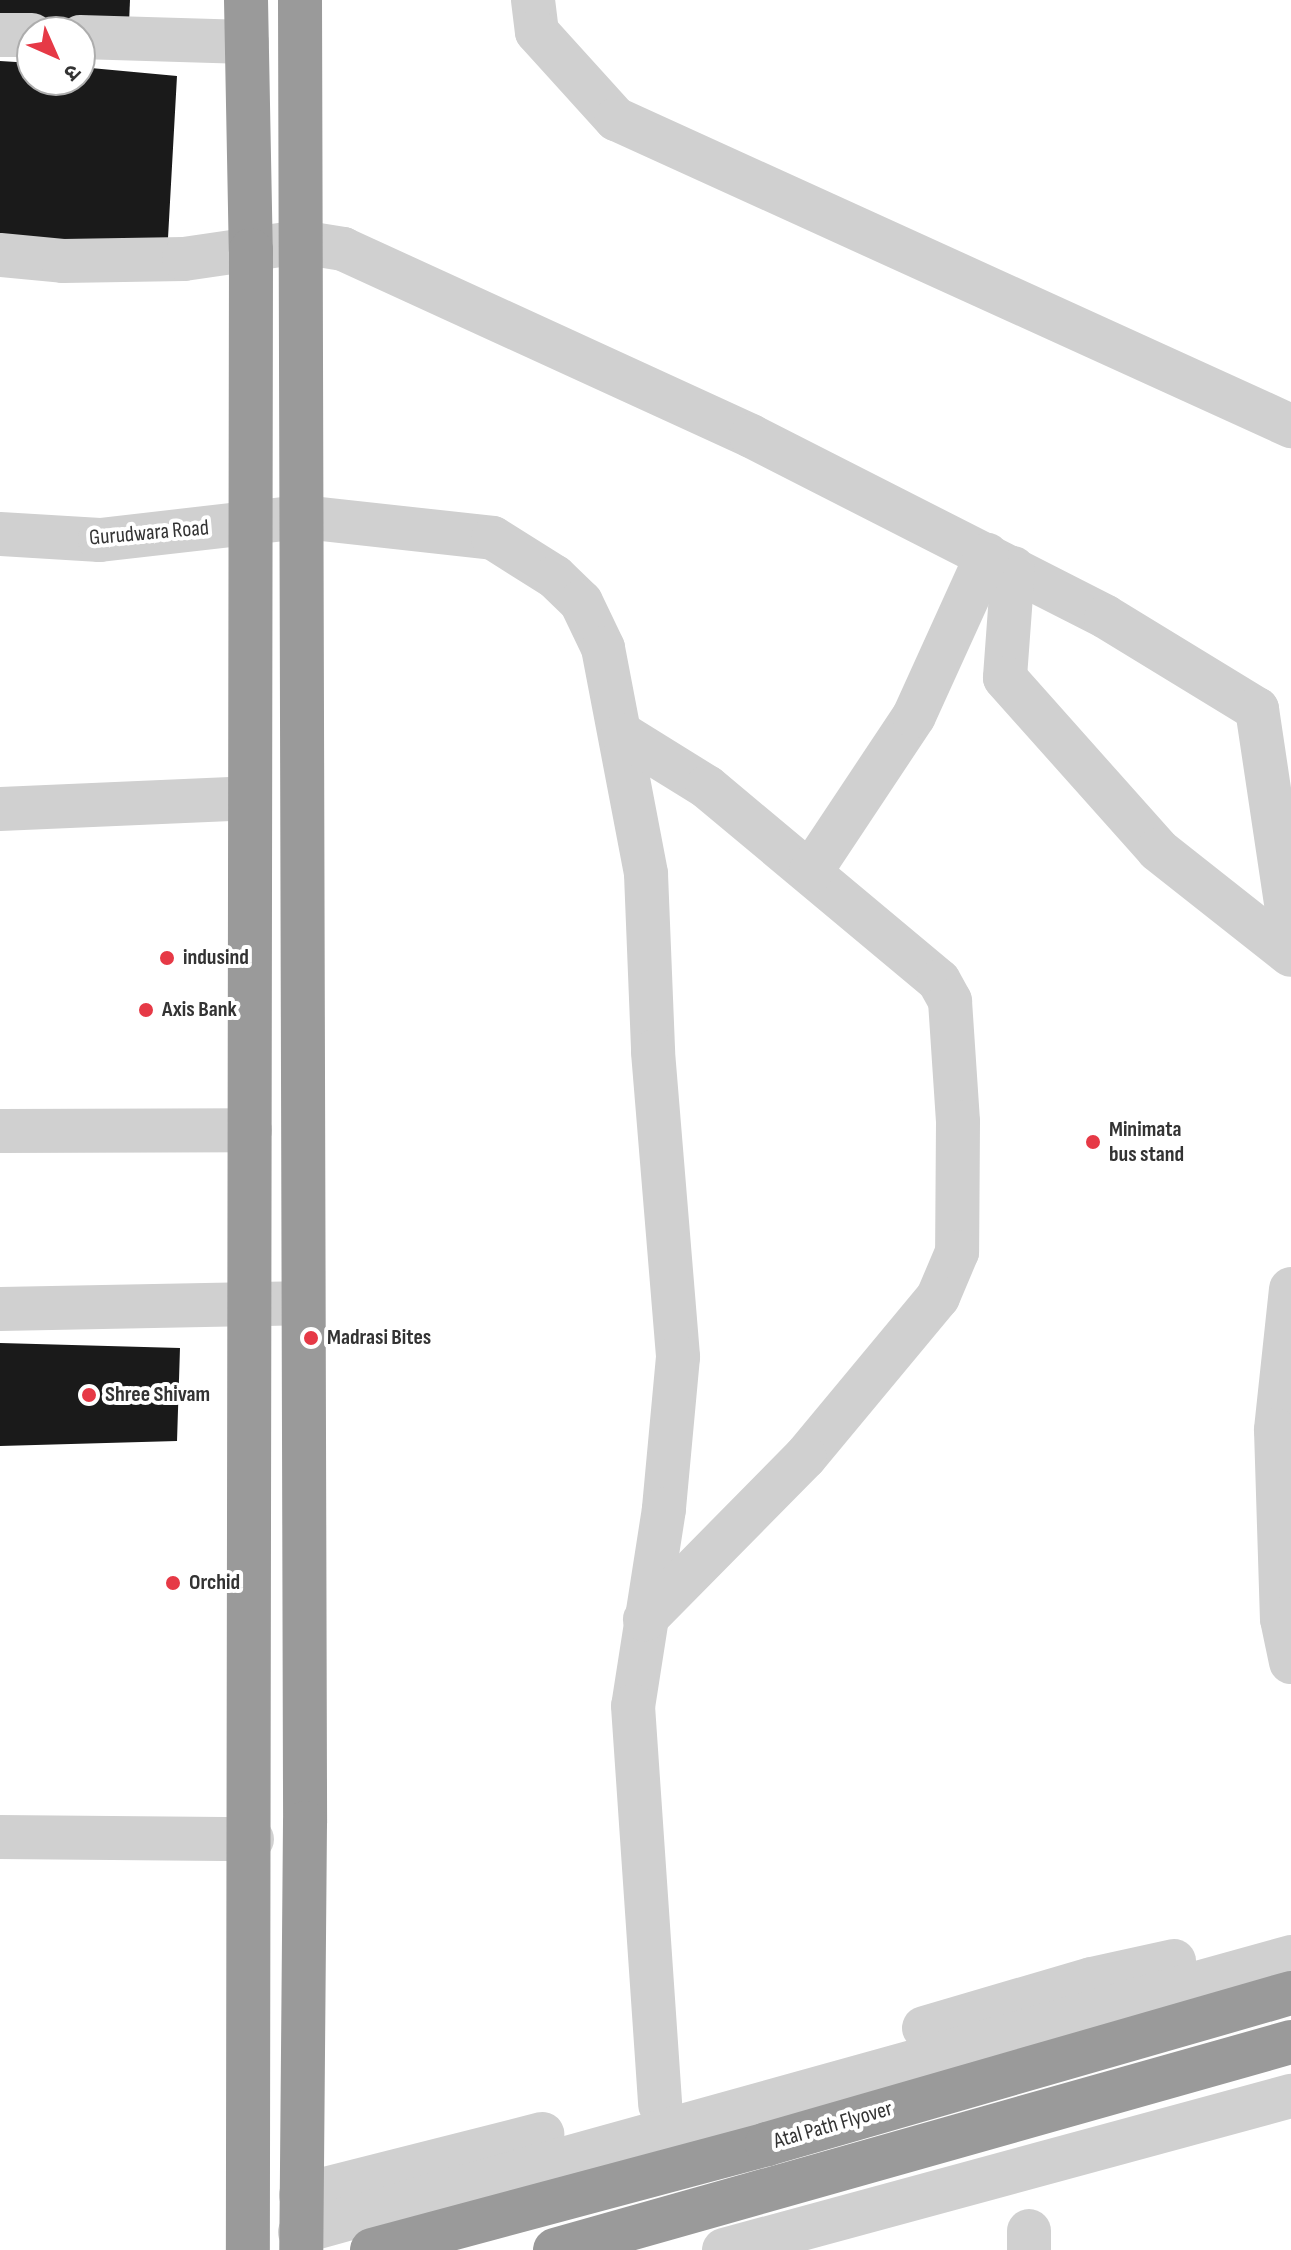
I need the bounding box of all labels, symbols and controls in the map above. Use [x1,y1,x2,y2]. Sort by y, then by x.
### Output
north arrow [16,16,96,96]
text: उ [58,58,86,86]
street label: Gurudwara Road [88,515,210,551]
place label: indusind [183,945,249,971]
marker: indusind [158,949,176,967]
place label: Axis Bank [162,997,237,1023]
marker: Axis Bank [137,1001,155,1019]
place label: Minimata bus stand [1109,1116,1184,1168]
marker: Minimata bus stand [1084,1133,1102,1151]
place label: Madrasi Bites [327,1325,431,1351]
marker: Madrasi Bites [302,1329,320,1347]
place label: Shree Shivam [105,1382,210,1408]
marker: Shree Shivam [80,1386,98,1404]
place label: Orchid [189,1570,240,1596]
marker: Orchid [164,1574,182,1592]
street label: Atal Path Flyover [771,2095,895,2155]

